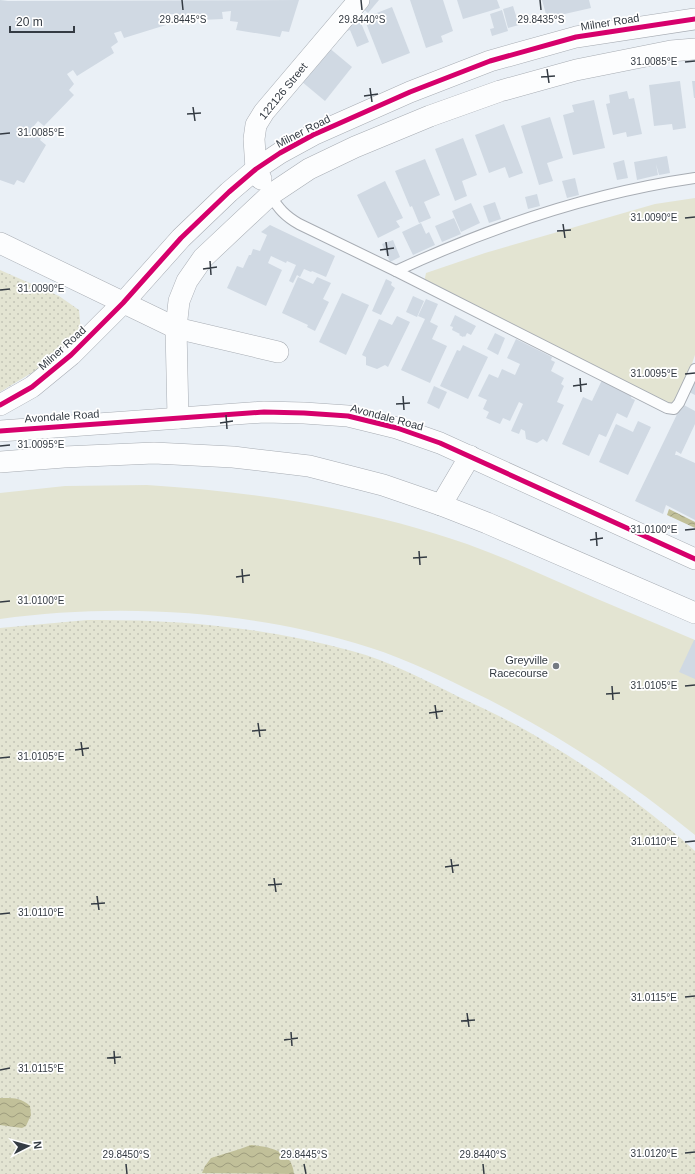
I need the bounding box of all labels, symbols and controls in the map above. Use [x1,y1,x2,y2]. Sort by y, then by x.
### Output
scale bar [10,8,74,34]
street label: Milner Road [580,11,640,33]
text: 29.8445°S [160,14,207,25]
text: 29.8440°S [339,14,386,25]
text: 29.8435°S [518,14,565,25]
text: 20 m [16,15,43,29]
text: 31.0085°E [631,56,678,67]
street label: 122126 Street [257,60,309,122]
street label: Milner Road [274,112,332,150]
text: 31.0085°E [18,127,65,138]
text: 31.0090°E [631,212,678,223]
text: 31.0090°E [18,283,65,294]
street label: Milner Road [36,324,88,372]
text: 31.0095°E [631,368,678,379]
street label: Avondale Road [349,401,425,433]
street label: Avondale Road [24,407,100,425]
text: 31.0095°E [18,439,65,450]
text: 31.0100°E [631,524,678,535]
text: 31.0100°E [18,595,65,606]
place label: Greyville Racecourse [489,654,548,679]
marker: Greyville Racecourse [551,661,561,671]
text: 31.0105°E [631,680,678,691]
text: 31.0105°E [18,751,65,762]
text: 31.0110°E [631,836,677,847]
text: 31.0110°E [18,907,64,918]
text: 31.0115°E [631,992,677,1003]
text: 31.0115°E [18,1063,64,1074]
north arrow [8,1126,48,1166]
text: N [32,1140,44,1150]
text: 31.0120°E [631,1148,678,1159]
text: 29.8450°S [103,1149,150,1160]
text: 29.8445°S [281,1149,328,1160]
text: 29.8440°S [460,1149,507,1160]

